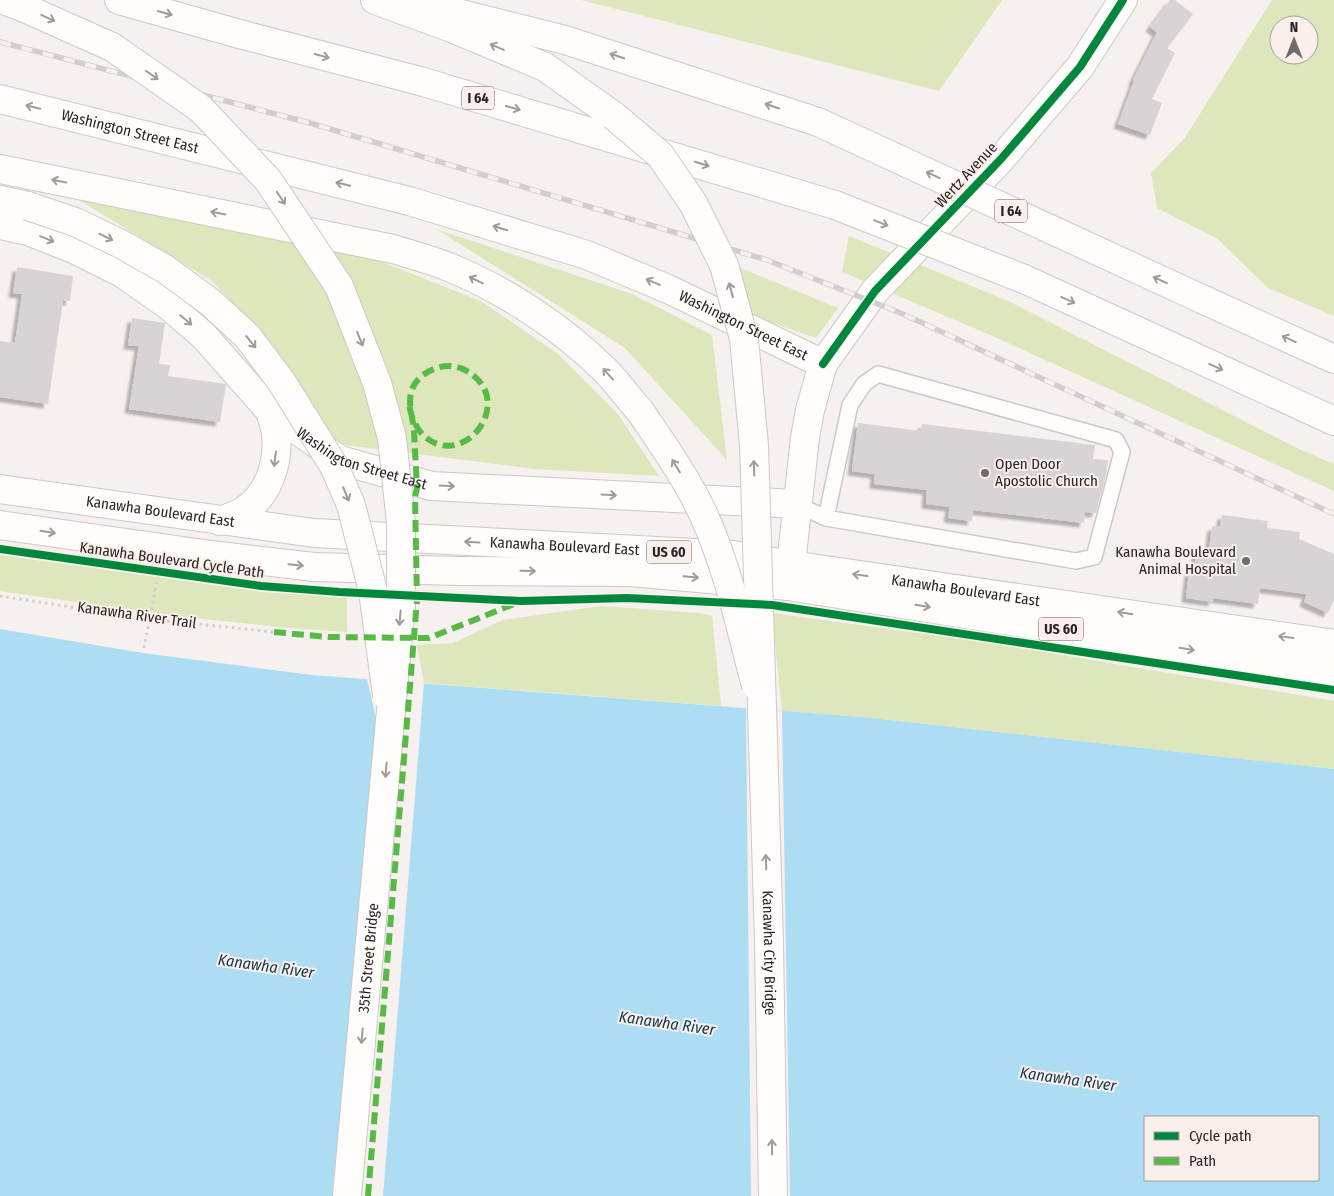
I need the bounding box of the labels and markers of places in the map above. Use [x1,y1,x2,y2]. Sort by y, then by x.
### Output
place label: Open Door Apostolic Church [995,455,1098,490]
marker: Open Door Apostolic Church [979,467,991,479]
place label: Kanawha Boulevard Animal Hospital [1115,543,1236,578]
marker: Kanawha Boulevard Animal Hospital [1240,555,1252,567]

